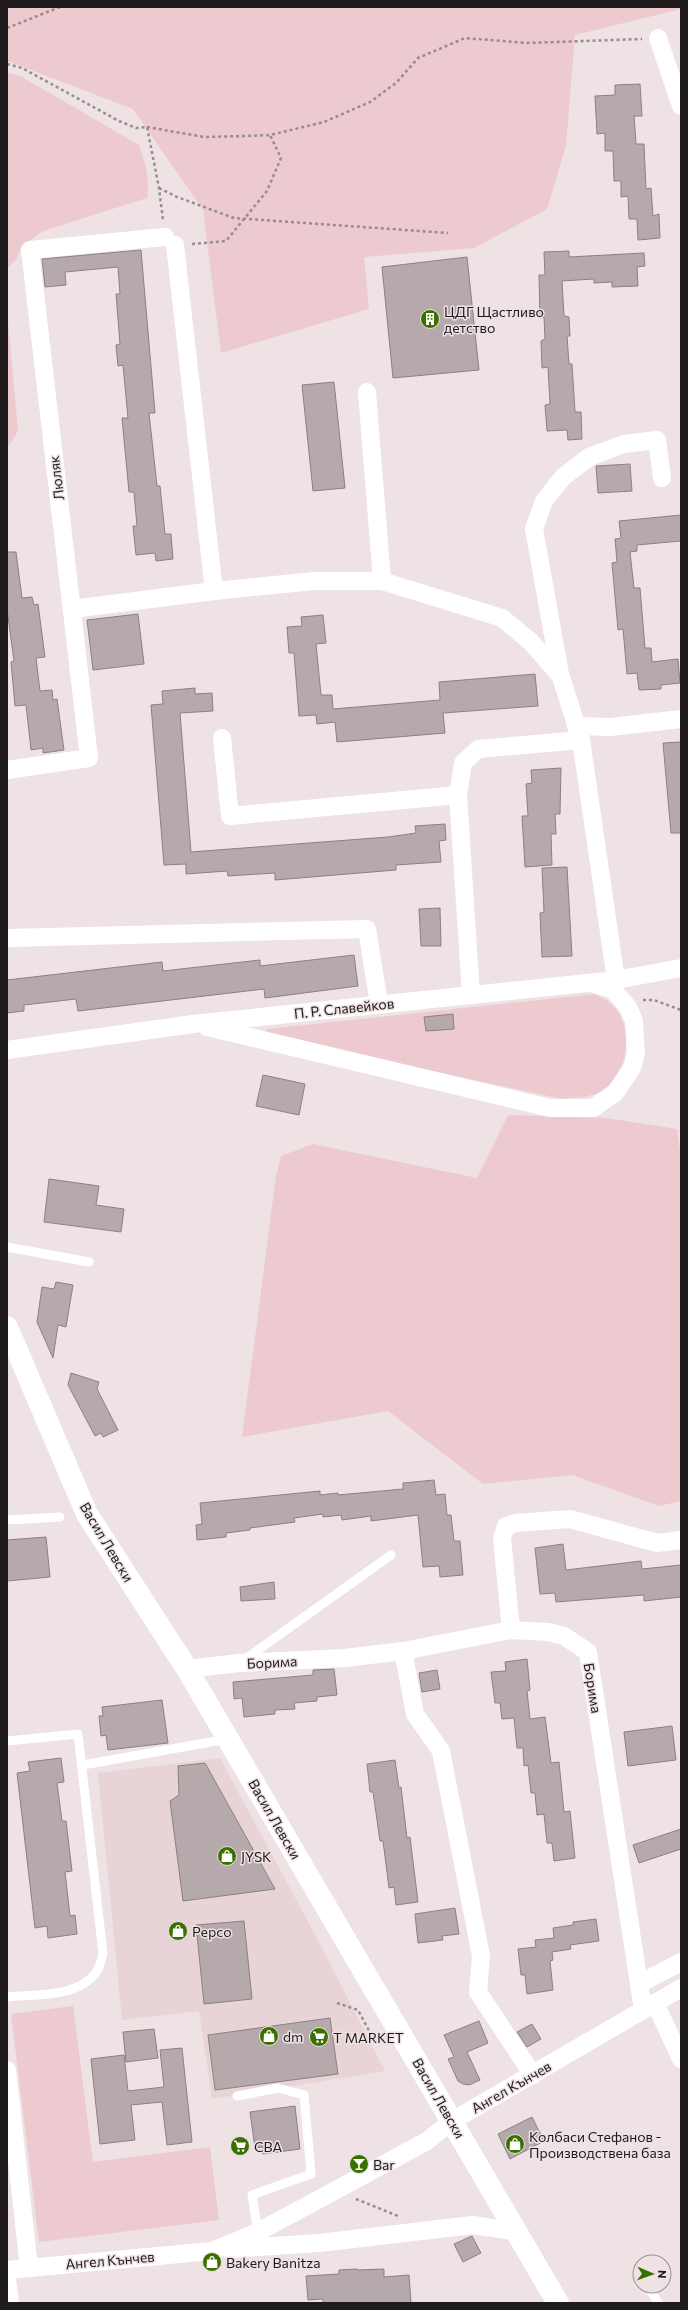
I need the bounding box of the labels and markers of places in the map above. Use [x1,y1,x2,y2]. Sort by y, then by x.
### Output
place label: ЦДГ Щастливо детство [444,303,544,336]
building icon: ЦДГ Щастливо детство [419,308,441,330]
shop icon: JYSK [216,1845,238,1867]
place label: JYSK [241,1848,272,1865]
shop icon: Pepco [167,1920,189,1942]
place label: Pepco [192,1923,232,1940]
shop icon: dm [258,2025,280,2047]
supermarket icon: T MARKET [308,2026,330,2048]
place label: dm [283,2028,303,2045]
place label: T MARKET [333,2029,404,2046]
place label: Колбаси Стефанов - Производствена база [529,2128,671,2161]
shop icon: Колбаси Стефанов - Производствена база [504,2133,526,2155]
supermarket icon: CBA [229,2135,251,2157]
place label: CBA [254,2138,283,2155]
bar icon: Bar [348,2153,370,2175]
place label: Bar [373,2156,395,2173]
shop icon: Bakery Banitza [201,2251,223,2273]
place label: Bakery Banitza [226,2254,321,2271]

